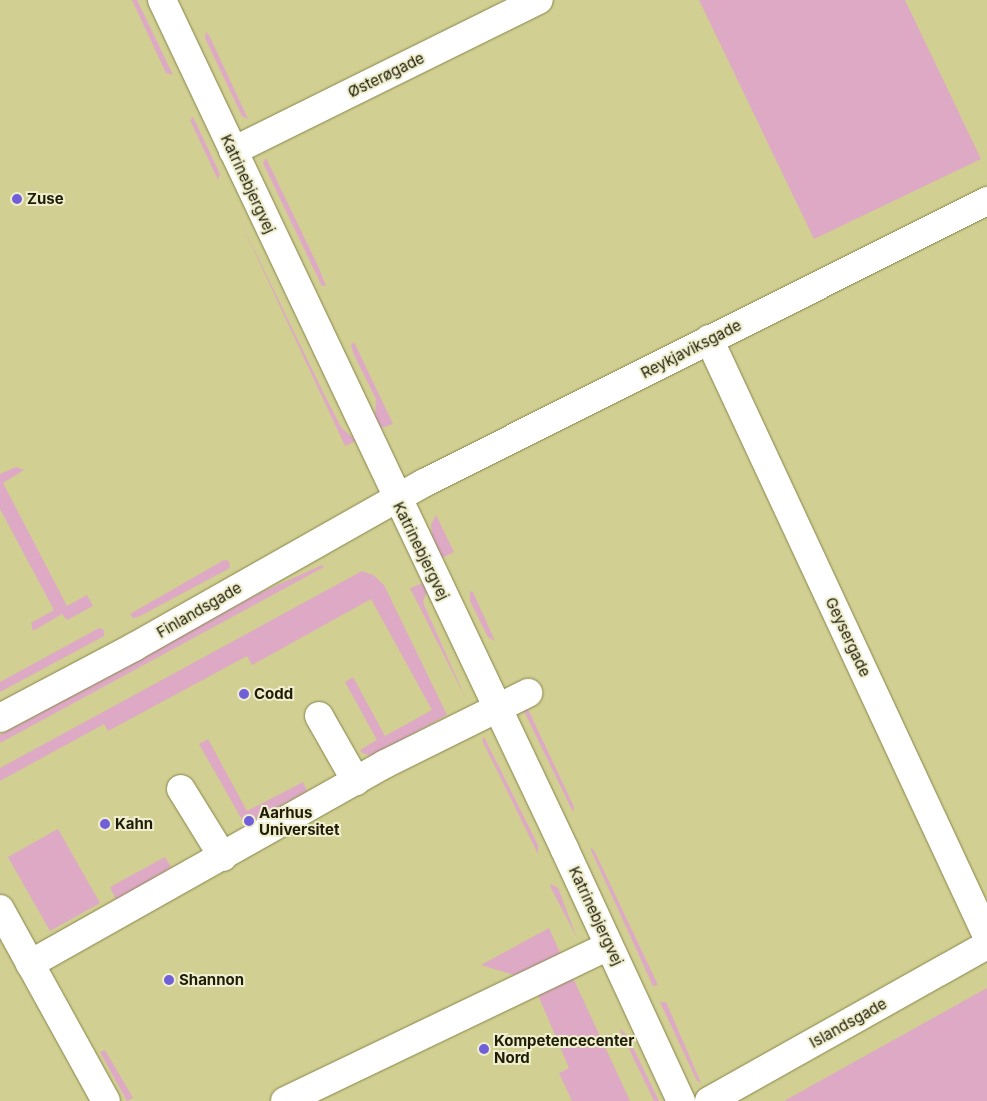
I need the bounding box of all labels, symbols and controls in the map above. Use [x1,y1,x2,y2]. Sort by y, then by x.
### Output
street label: Østerøgade [345,49,427,101]
street label: Katrinebjergvej [217,132,279,236]
place label: Zuse [27,190,64,208]
marker: Zuse [11,193,23,205]
street label: Reykjaviksgade [638,316,744,382]
street label: Katrinebjergvej [389,499,453,603]
street label: Finlandsgade [153,578,245,642]
street label: Geysergade [822,594,874,680]
place label: Codd [254,685,293,703]
marker: Codd [238,688,250,700]
place label: Aarhus Universitet [259,803,339,838]
place label: Kahn [115,815,153,833]
marker: Aarhus Universitet [243,815,255,827]
marker: Kahn [99,818,111,830]
street label: Katrinebjergvej [565,864,627,968]
place label: Shannon [179,971,244,989]
marker: Shannon [163,974,175,986]
street label: Islandsgade [806,994,890,1052]
place label: Kompetencecenter Nord [494,1031,634,1066]
marker: Kompetencecenter Nord [478,1043,490,1055]

